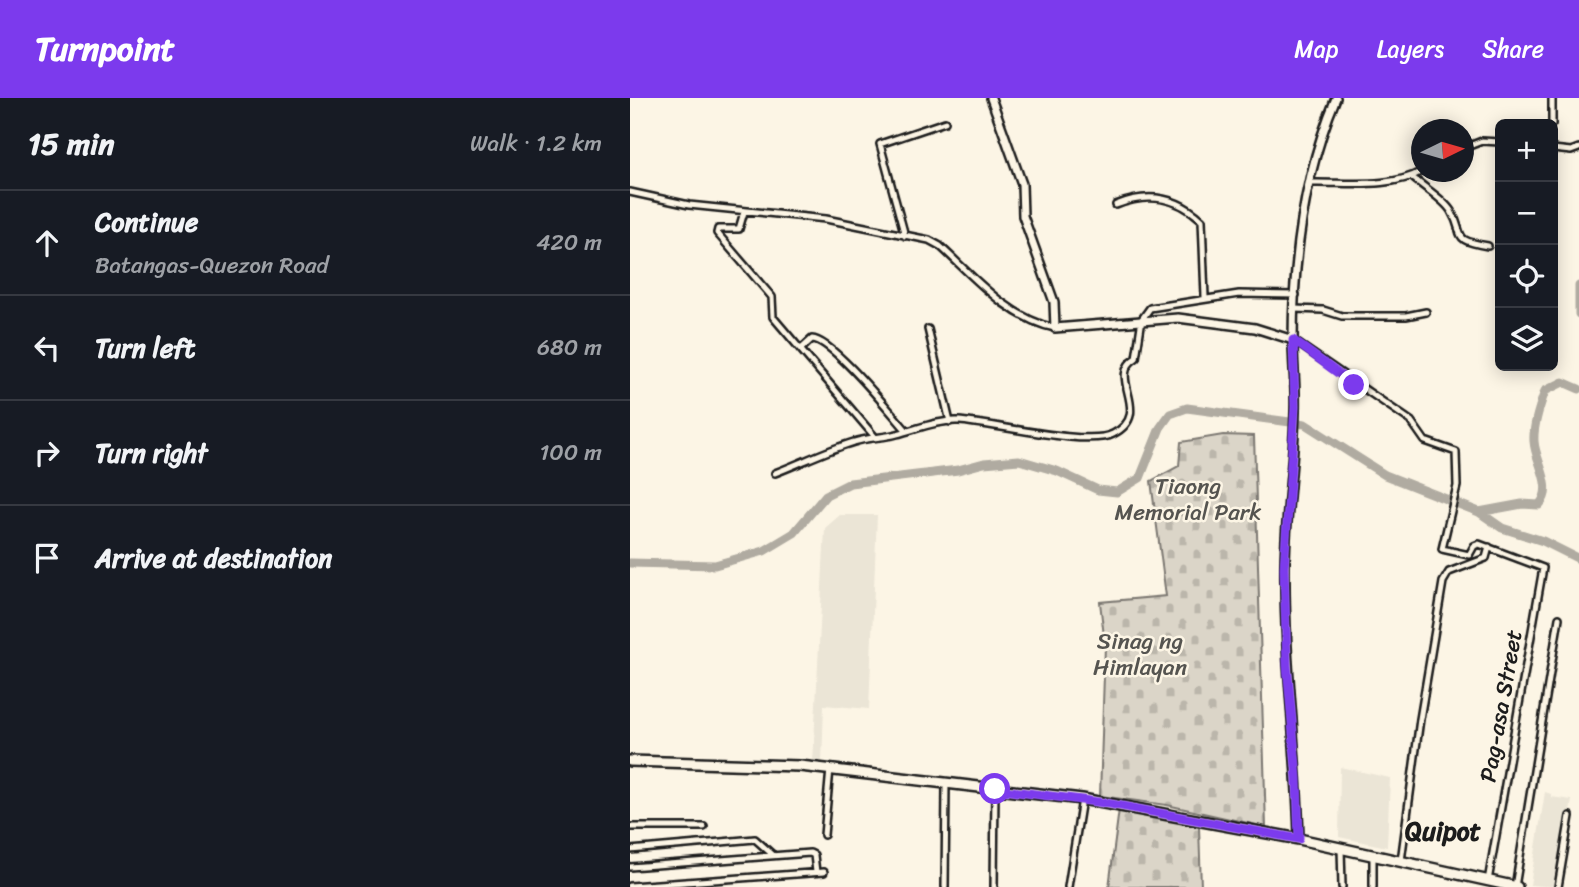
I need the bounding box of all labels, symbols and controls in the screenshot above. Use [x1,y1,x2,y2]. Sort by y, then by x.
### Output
text: Turnpoint [35,20,175,78]
text: Map [1294,28,1339,70]
text: Layers [1377,28,1444,70]
text: Share [1482,28,1544,70]
text: 15 min [28,117,115,171]
north arrow [1411,119,1474,182]
map controls [1495,119,1558,371]
button: + [1495,119,1558,182]
text: Walk · 1.2 km [470,123,602,164]
button: − [1495,182,1558,245]
text: Continue [95,199,198,245]
text: 420 m [536,222,602,263]
icon: ahead [28,224,66,262]
text: Batangas-Quezon Road [95,245,329,286]
button: locate [1495,245,1558,308]
button: layers [1495,308,1558,371]
text: Turn left [95,325,195,371]
text: 680 m [537,327,602,368]
icon: left [28,329,66,367]
route end [1338,369,1369,400]
text: Turn right [95,430,208,476]
text: 100 m [539,432,602,473]
icon: right [28,434,66,472]
park label: Tiaong Memorial Park [1115,466,1261,533]
text: Arrive at destination [95,535,332,581]
icon: arrive [28,539,66,577]
park label: Sinag ng Himlayan [1093,621,1187,688]
street label: Pag-asa Street [1467,626,1535,786]
route start [979,773,1010,804]
district label: Quipot [1405,808,1482,854]

